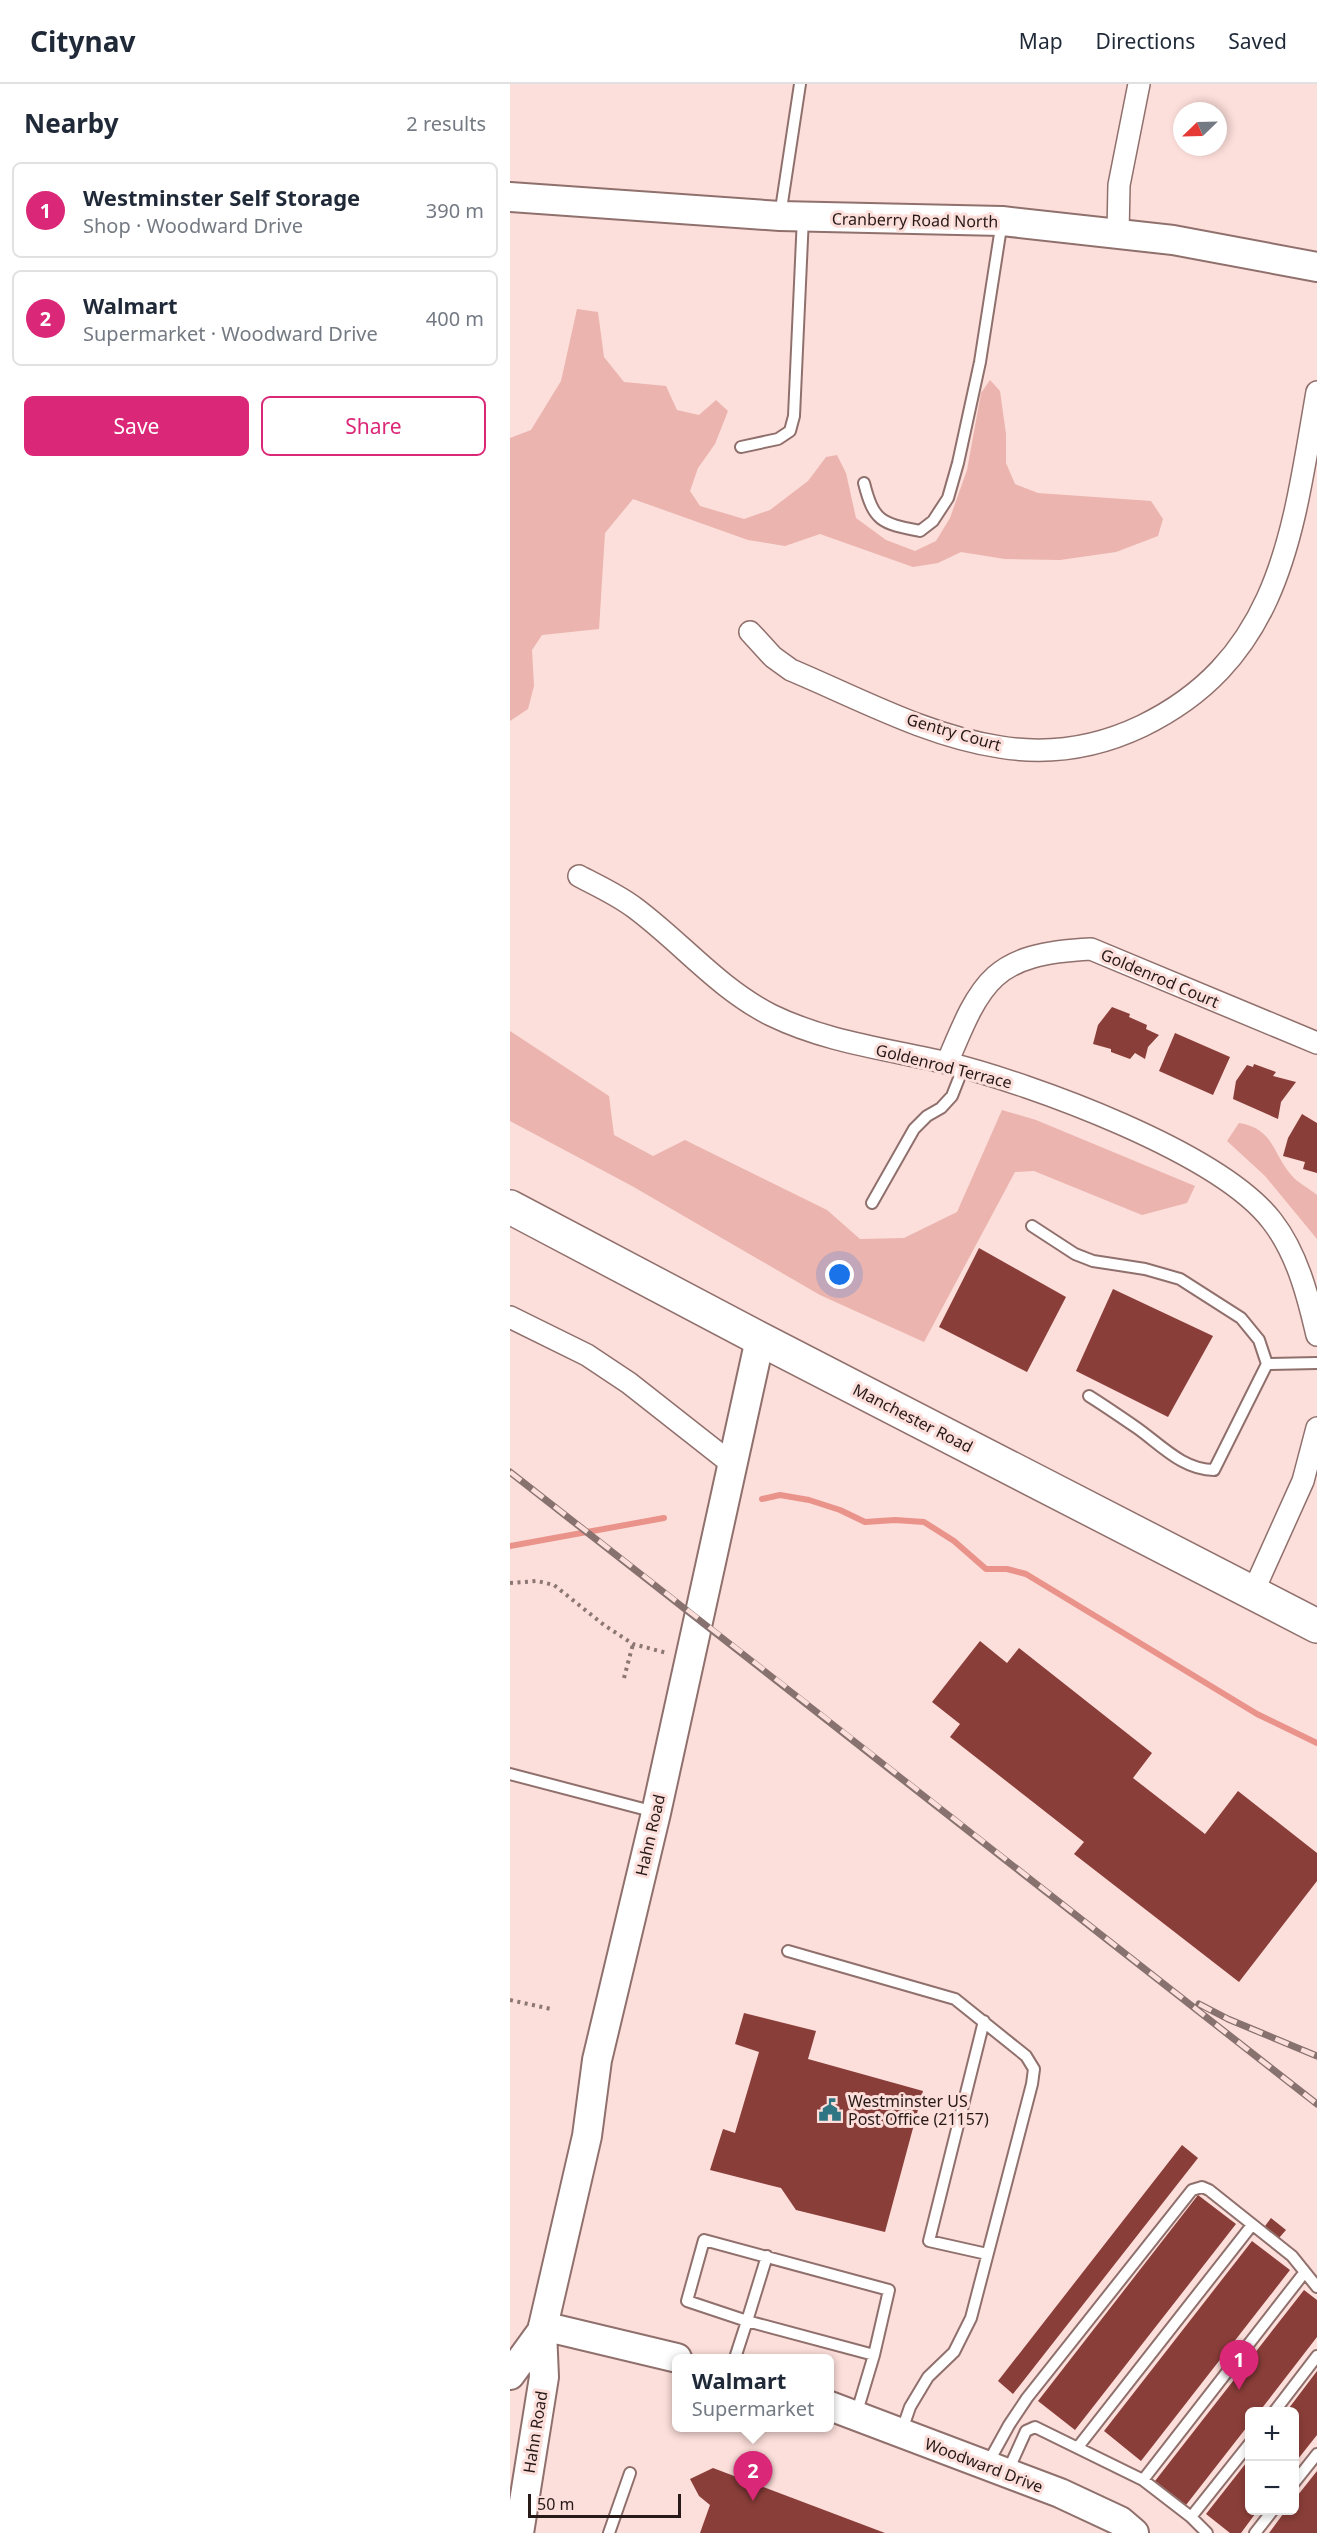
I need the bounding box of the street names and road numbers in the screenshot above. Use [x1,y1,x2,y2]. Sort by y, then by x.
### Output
street label: Cranberry Road North [832,208,998,232]
street label: Gentry Court [904,708,1004,756]
street label: Goldenrod Court [1098,943,1223,1013]
street label: Goldenrod Terrace [874,1038,1014,1094]
street label: Manchester Road [849,1378,977,1458]
street label: Hahn Road [630,1792,670,1878]
street label: Hahn Road [518,2389,552,2475]
street label: Woodward Drive [922,2432,1046,2498]

